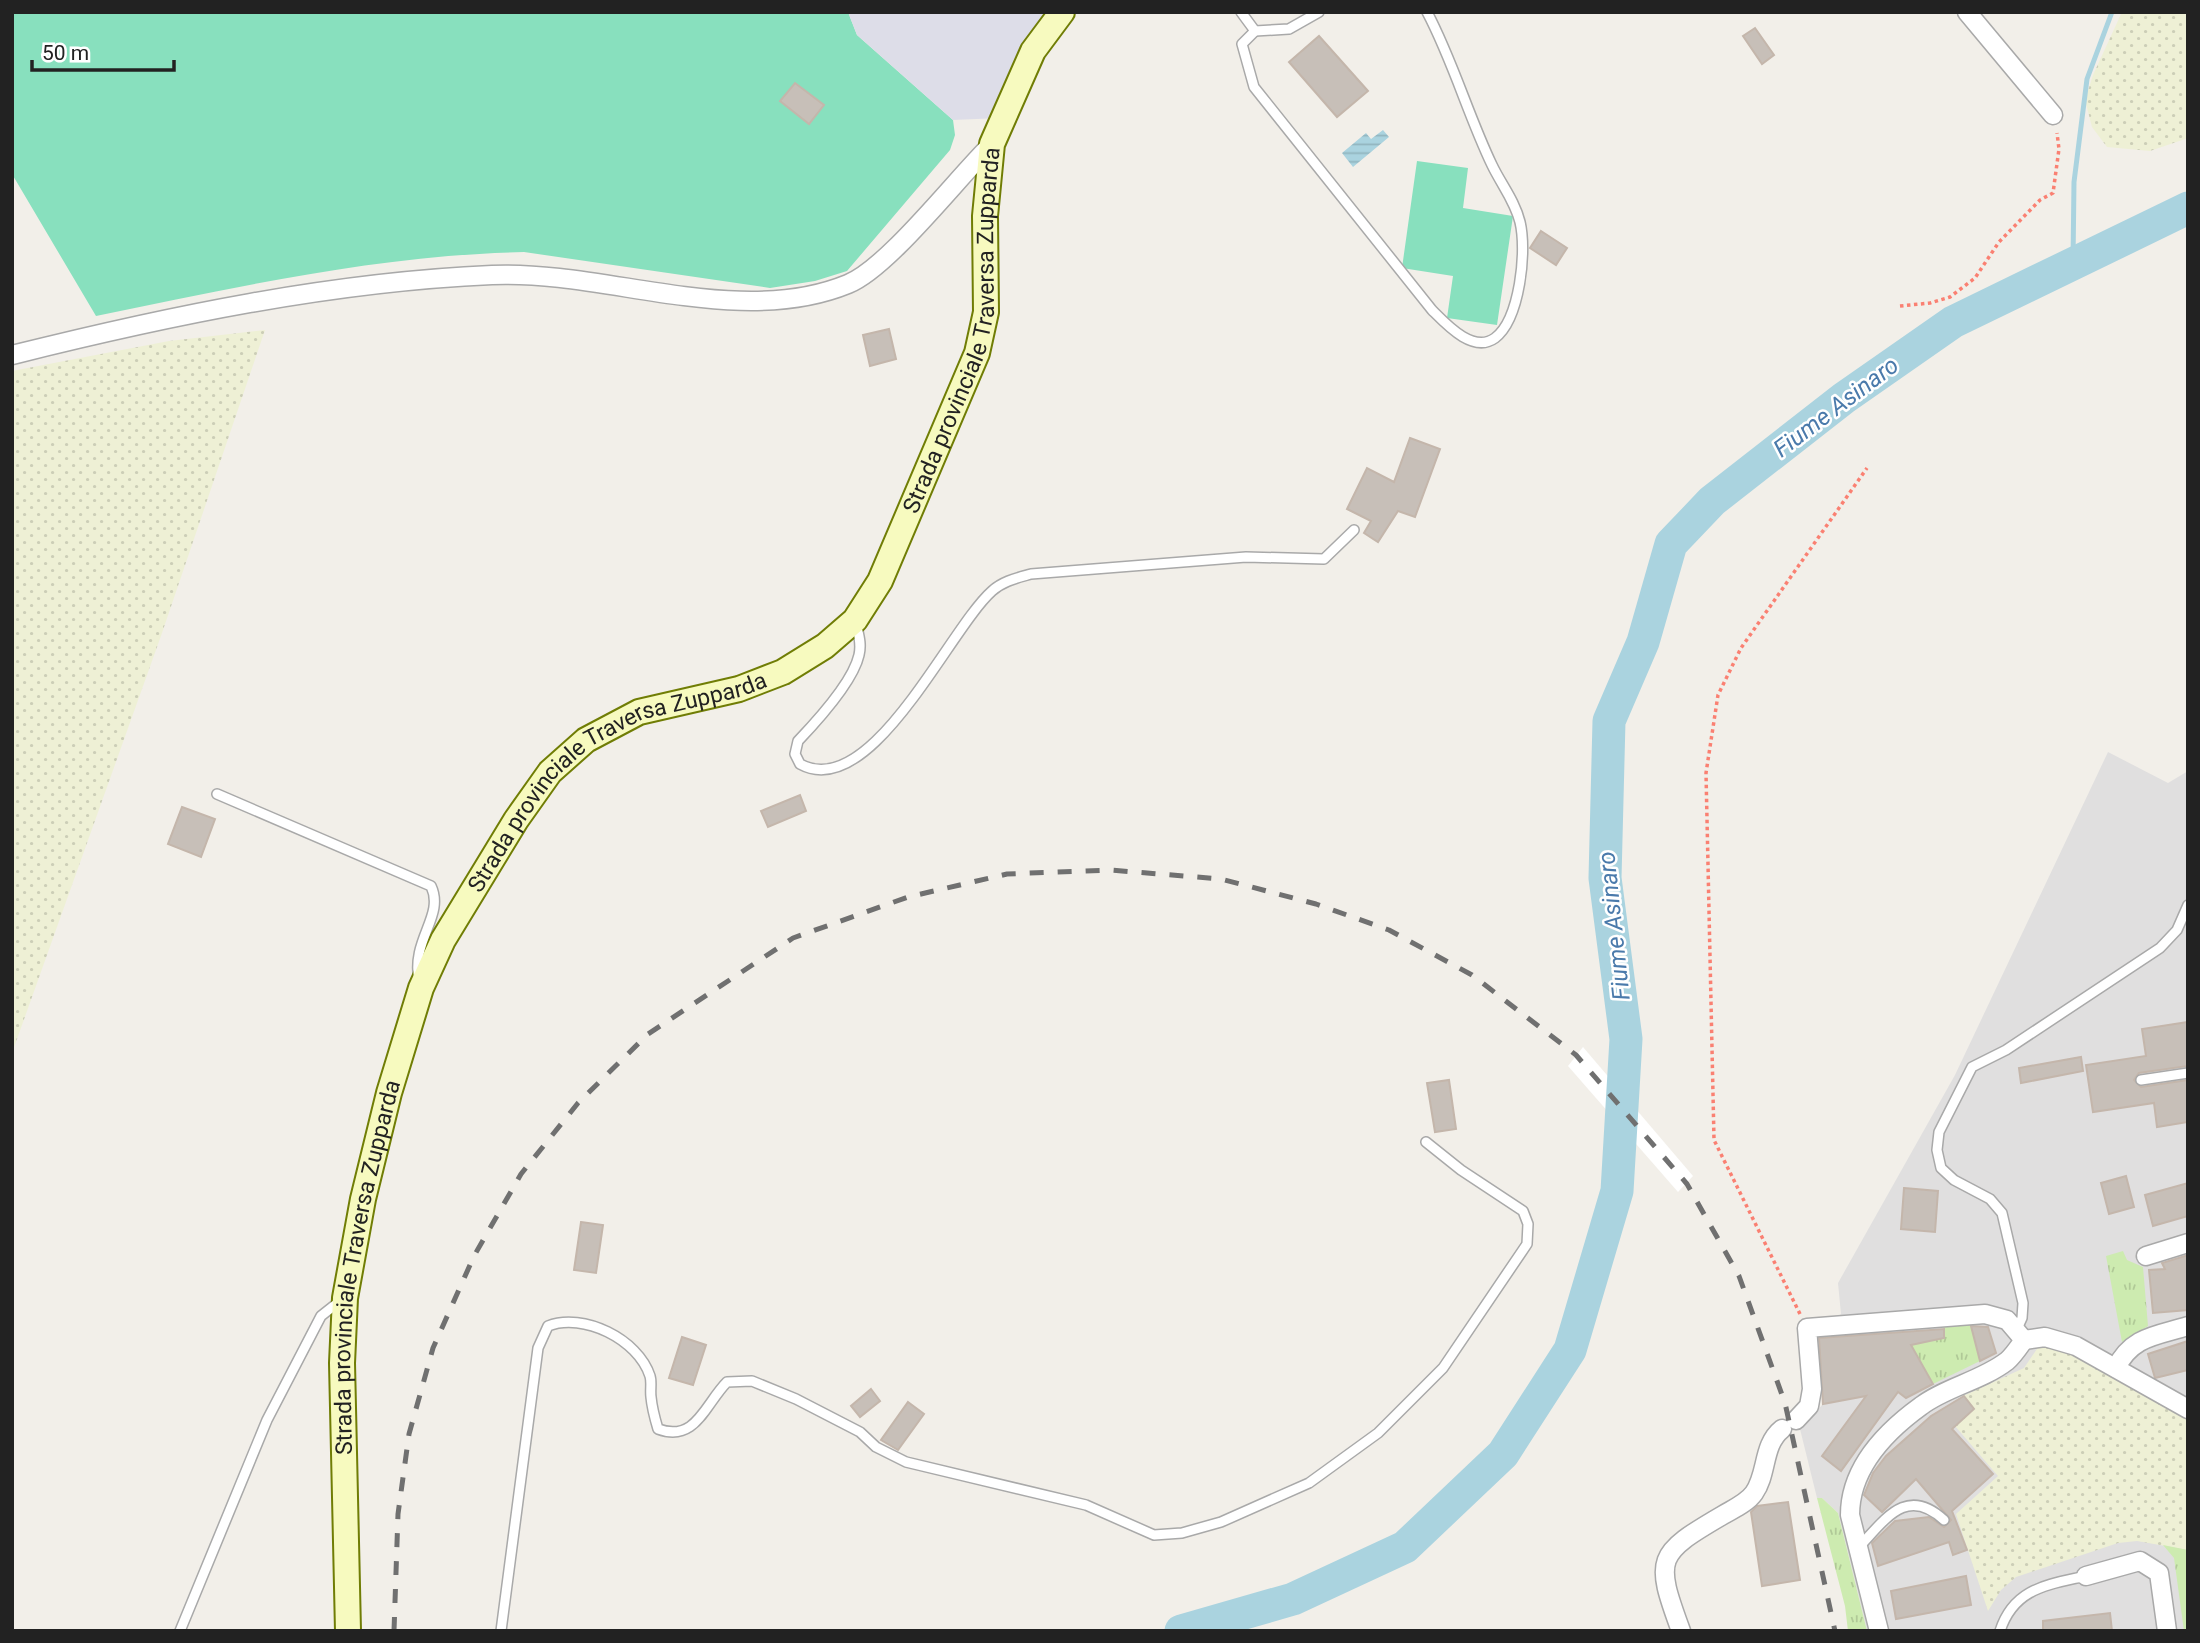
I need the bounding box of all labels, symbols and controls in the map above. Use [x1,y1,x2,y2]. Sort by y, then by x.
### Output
scale bar [32,28,173,72]
text: 50 m [42,41,89,65]
street label: Strada provinciale Traversa Zupparda [897,146,1006,517]
water label: Fiume Asinaro [1768,351,1904,463]
street label: Strada provinciale Traversa Zupparda [462,667,771,897]
water label: Fiume Asinaro [1592,850,1636,1002]
street label: Strada provinciale Traversa Zupparda [329,1077,406,1455]

